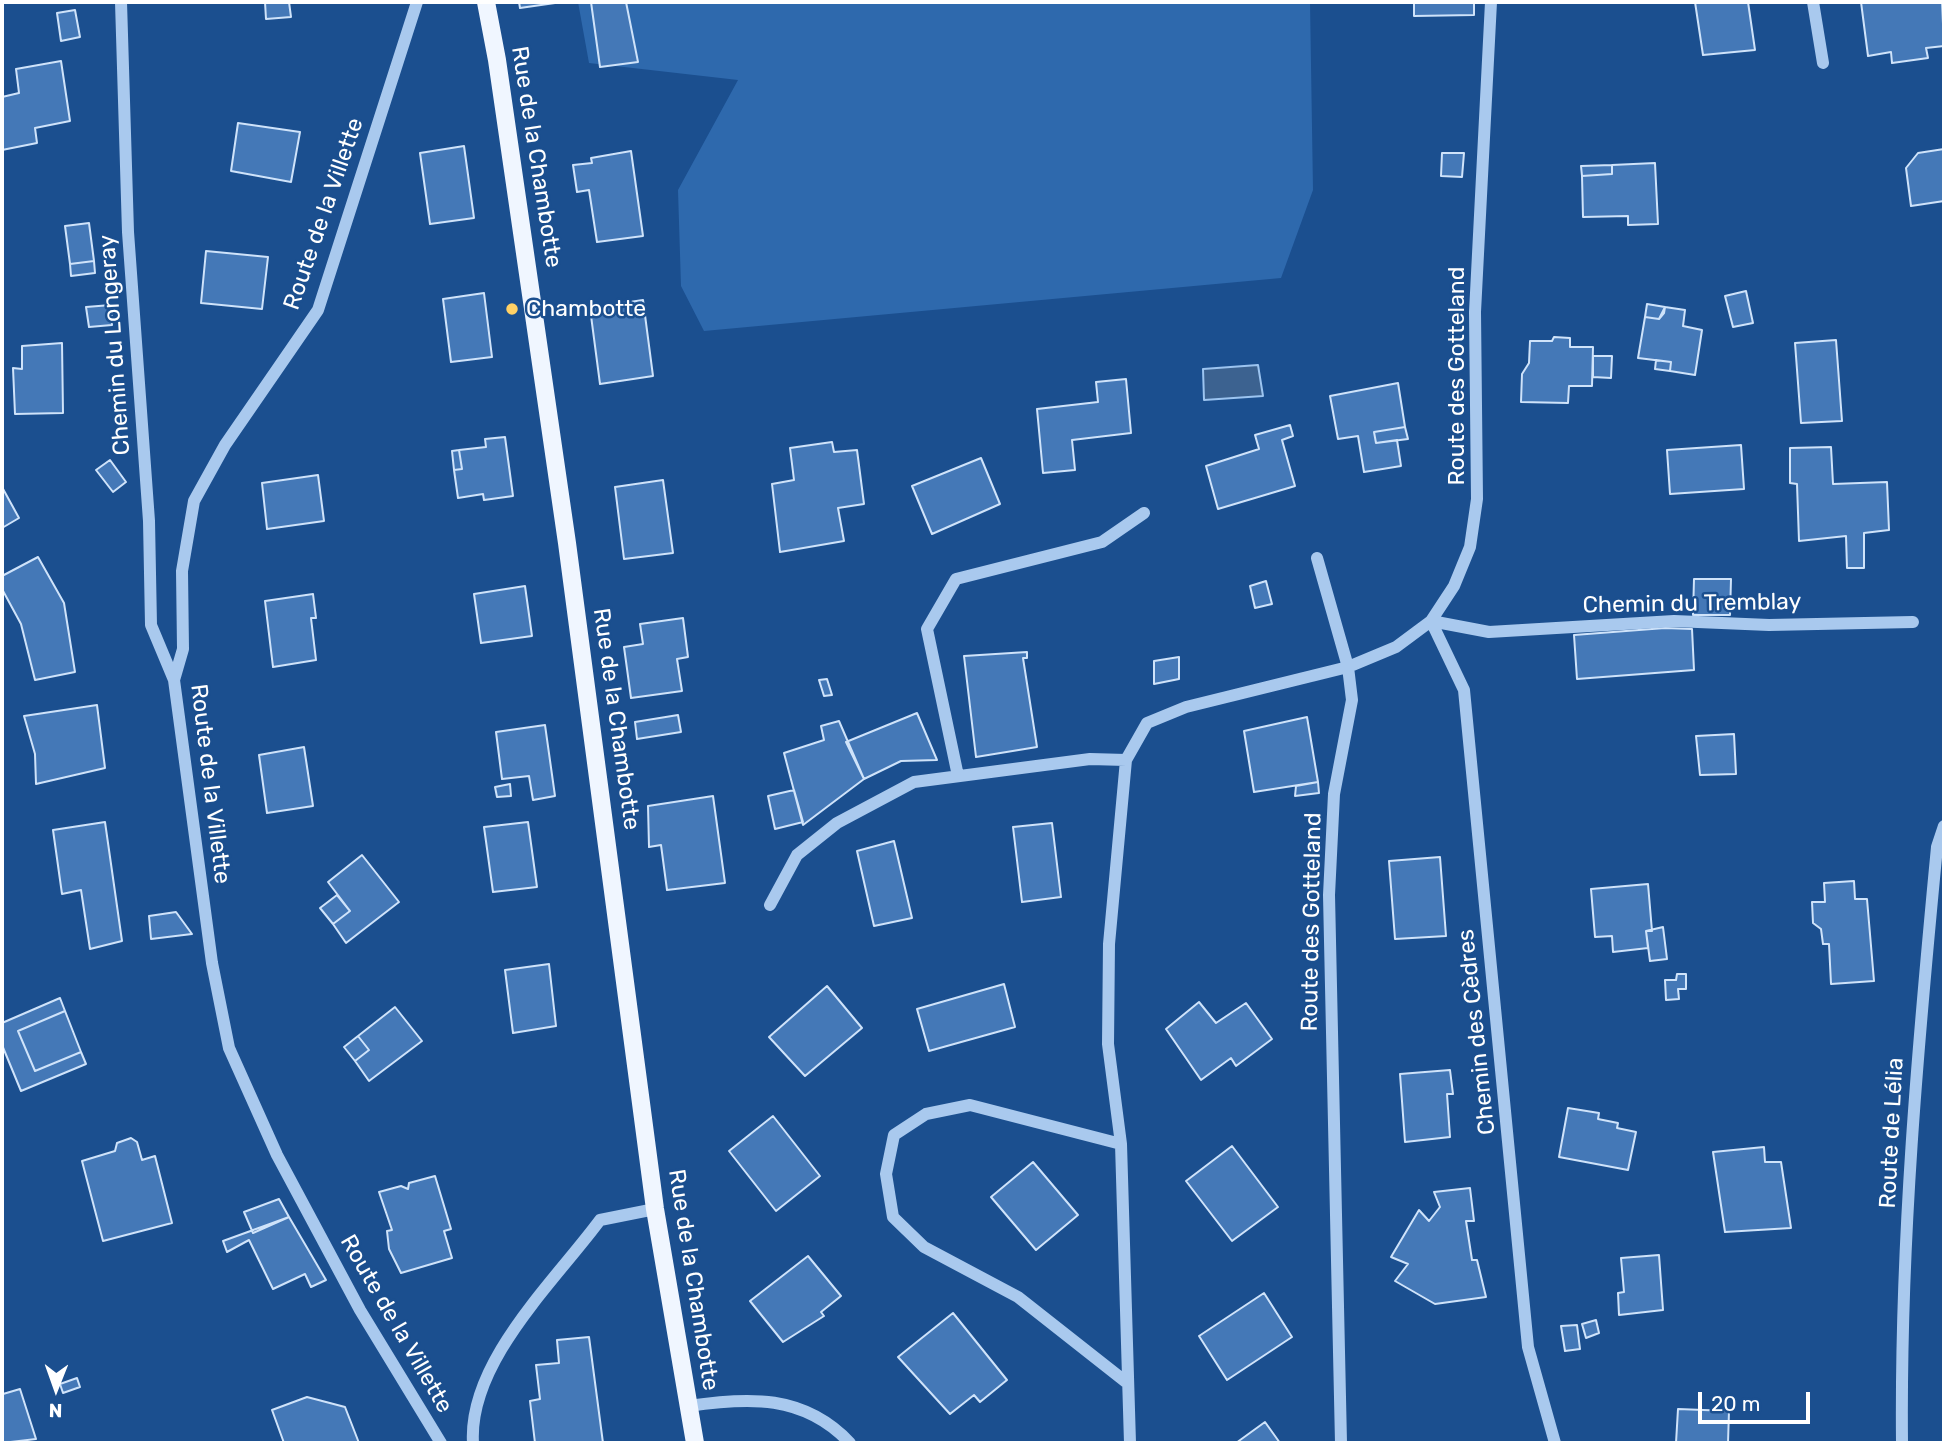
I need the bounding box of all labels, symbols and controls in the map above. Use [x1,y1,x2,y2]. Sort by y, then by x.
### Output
street label: Rue de la Chambotte [505,44,567,270]
street label: Route de la Villette [278,114,370,314]
street label: Chemin du Longeray [94,234,136,456]
street label: Route des Gotteland [1443,267,1471,485]
place label: Chambotte [526,295,646,323]
marker: Chambotte [504,301,520,317]
street label: Chemin du Tremblay [1582,588,1802,620]
street label: Rue de la Chambotte [587,606,645,832]
street label: Route de la Villette [184,683,236,885]
street label: Route des Gotteland [1296,812,1328,1032]
street label: Chemin des Cèdres [1452,928,1502,1136]
street label: Route de Lélia [1874,1057,1910,1209]
street label: Rue de la Chambotte [662,1167,724,1393]
street label: Route de la Villette [334,1230,458,1418]
north arrow [21,1354,91,1424]
scale bar [1701,1378,1813,1422]
text: 20 m [1711,1391,1760,1416]
text: N [49,1399,63,1422]

